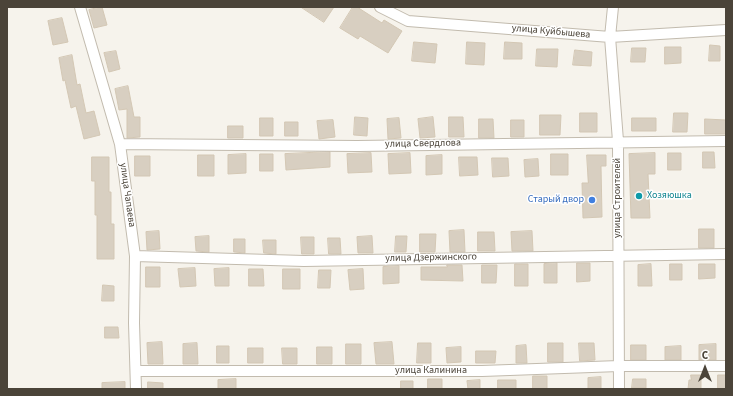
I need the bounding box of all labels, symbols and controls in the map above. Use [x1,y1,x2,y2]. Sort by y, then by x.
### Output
street label: улица Куйбышева [511,23,591,41]
street label: улица Свердлова [385,137,461,151]
street label: улица Строителей [612,158,624,238]
street label: улица Чапаева [117,162,137,228]
place label: Хозяюшка [647,190,692,202]
marker: Хозяюшка [634,191,644,201]
place label: Старый двор [528,194,584,206]
marker: Старый двор [587,195,597,205]
street label: улица Дзержинского [385,251,477,265]
north arrow [685,348,725,388]
text: С [702,348,708,363]
street label: улица Калинина [395,365,467,377]

